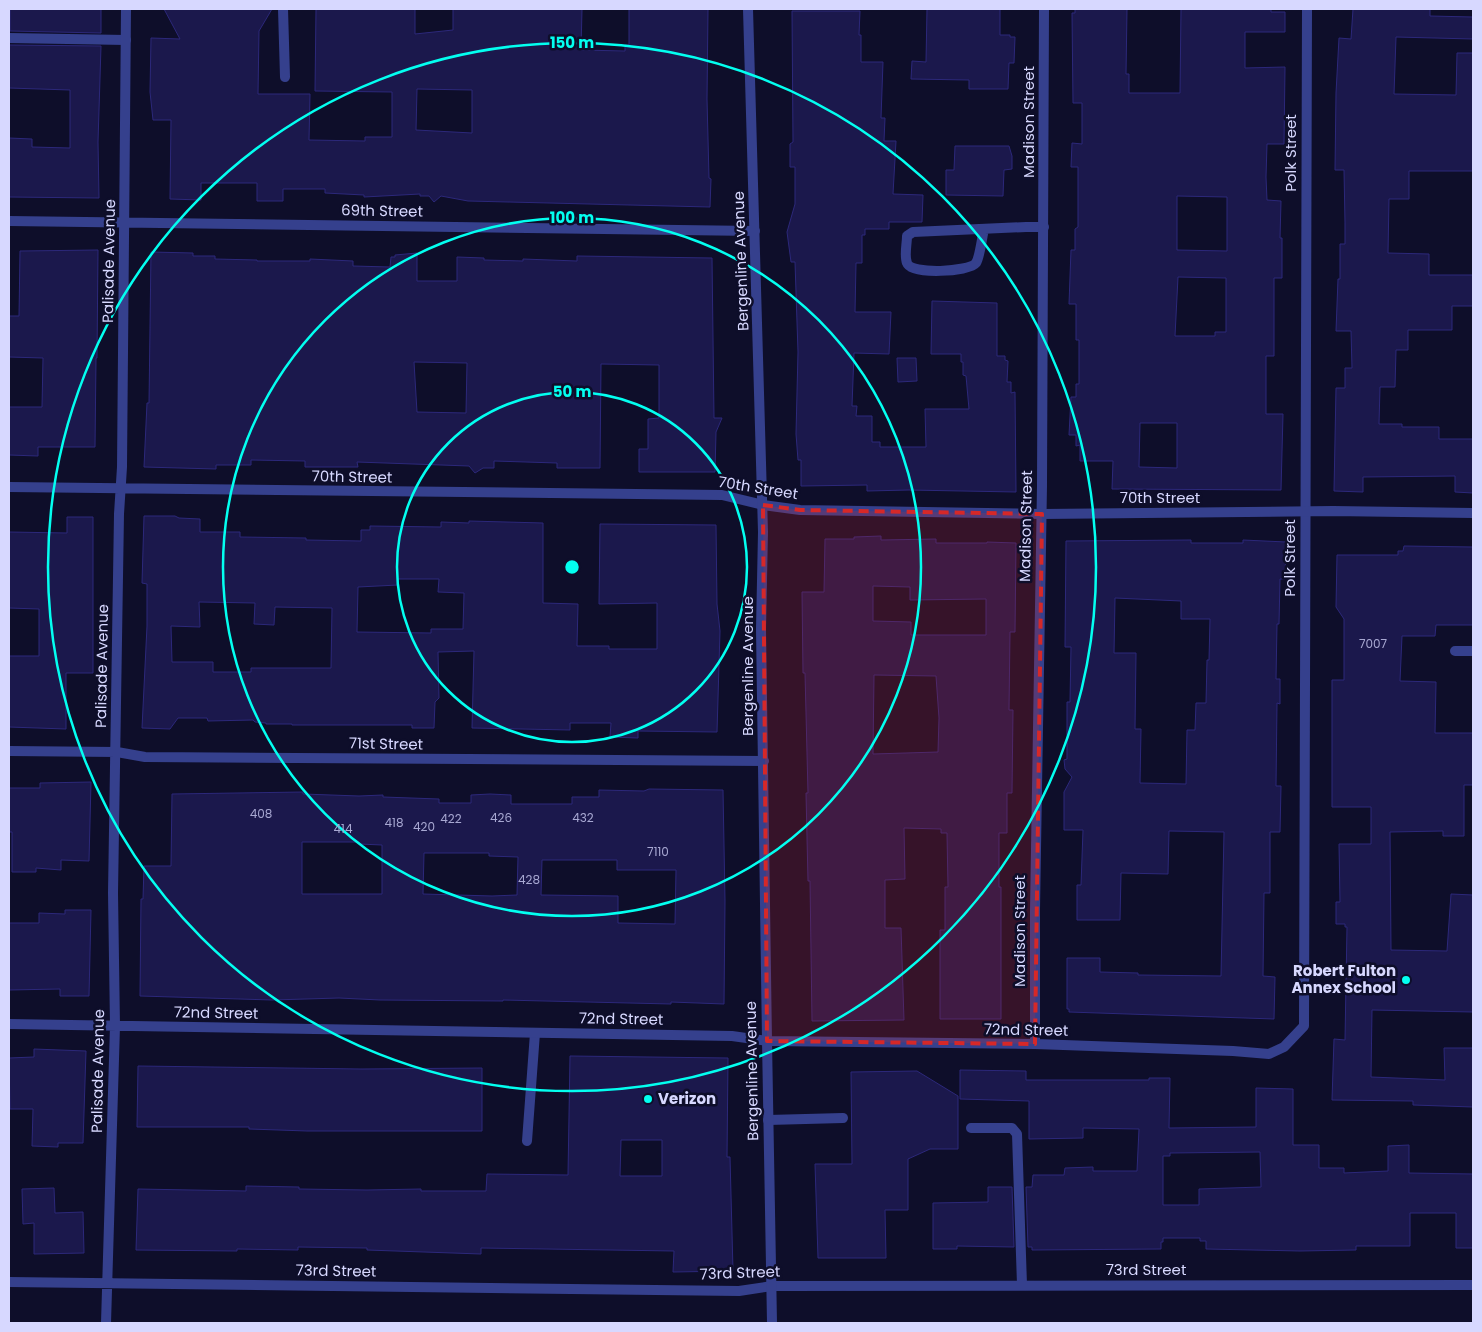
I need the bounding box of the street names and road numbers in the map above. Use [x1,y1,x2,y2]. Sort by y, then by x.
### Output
street label: Madison Street [1018,66,1039,178]
street label: Polk Street [1280,114,1301,192]
street label: Bergenline Avenue [728,191,753,331]
street label: Palisade Avenue [97,199,120,323]
street label: 69th Street [341,199,423,222]
street label: 70th Street [312,465,392,488]
street label: Madison Street [1014,470,1037,582]
street label: 70th Street [717,471,800,504]
street label: 70th Street [1120,487,1200,508]
street label: Polk Street [1279,519,1300,597]
street label: Bergenline Avenue [737,596,758,736]
street label: Palisade Avenue [90,604,113,728]
street label: 71st Street [349,732,423,755]
street label: Madison Street [1009,875,1030,987]
street label: 72nd Street [174,1001,258,1024]
street label: Bergenline Avenue [740,1001,763,1141]
street label: 72nd Street [579,1007,663,1030]
street label: Palisade Avenue [86,1009,109,1133]
street label: 72nd Street [984,1018,1068,1041]
street label: 73rd Street [295,1259,377,1282]
street label: 73rd Street [1106,1259,1186,1280]
street label: 73rd Street [699,1261,781,1284]

